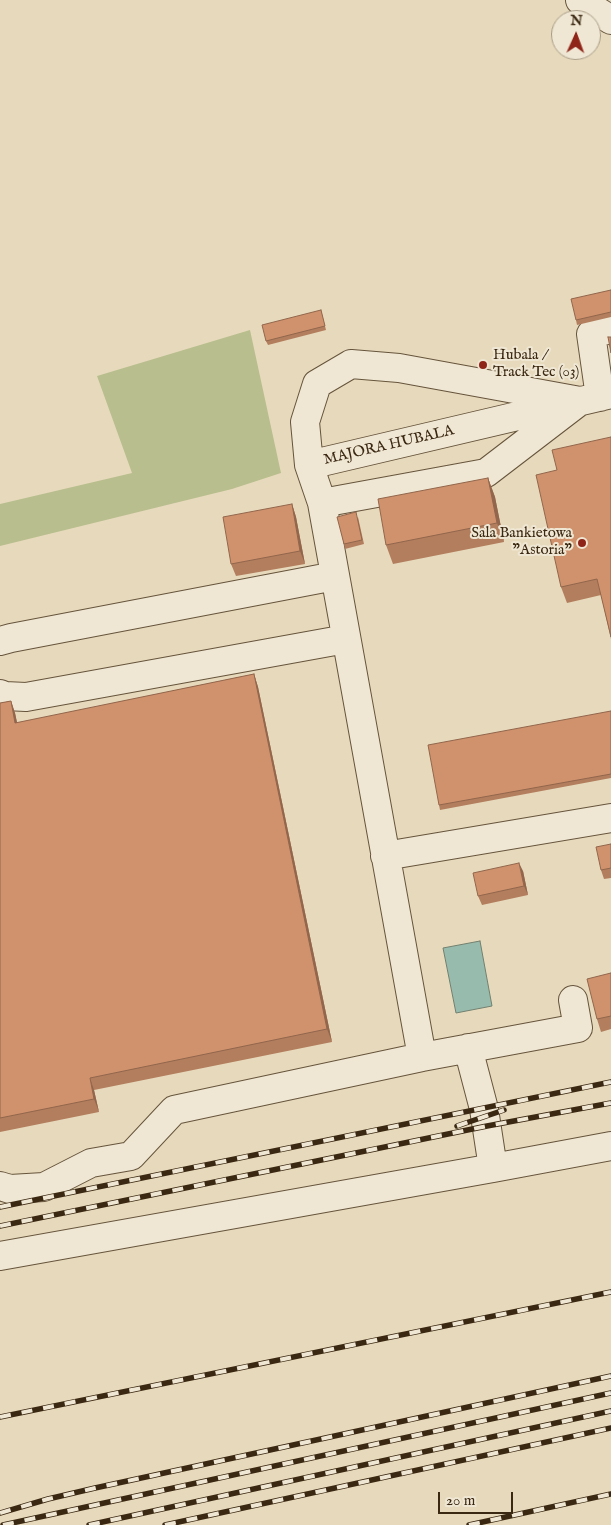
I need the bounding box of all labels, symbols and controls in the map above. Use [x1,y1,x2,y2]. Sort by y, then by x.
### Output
north arrow [551,10,601,60]
text: N [570,12,583,30]
place label: Hubala / Track Tec (03) [493,347,579,382]
marker: Hubala / Track Tec (03) [477,359,489,371]
street label: MAJORA HUBALA [322,422,456,470]
place label: Sala Bankietowa "Astoria" [471,525,572,560]
marker: Sala Bankietowa "Astoria" [576,537,588,549]
scale bar [441,1482,516,1514]
text: 20 m [446,1491,475,1510]

